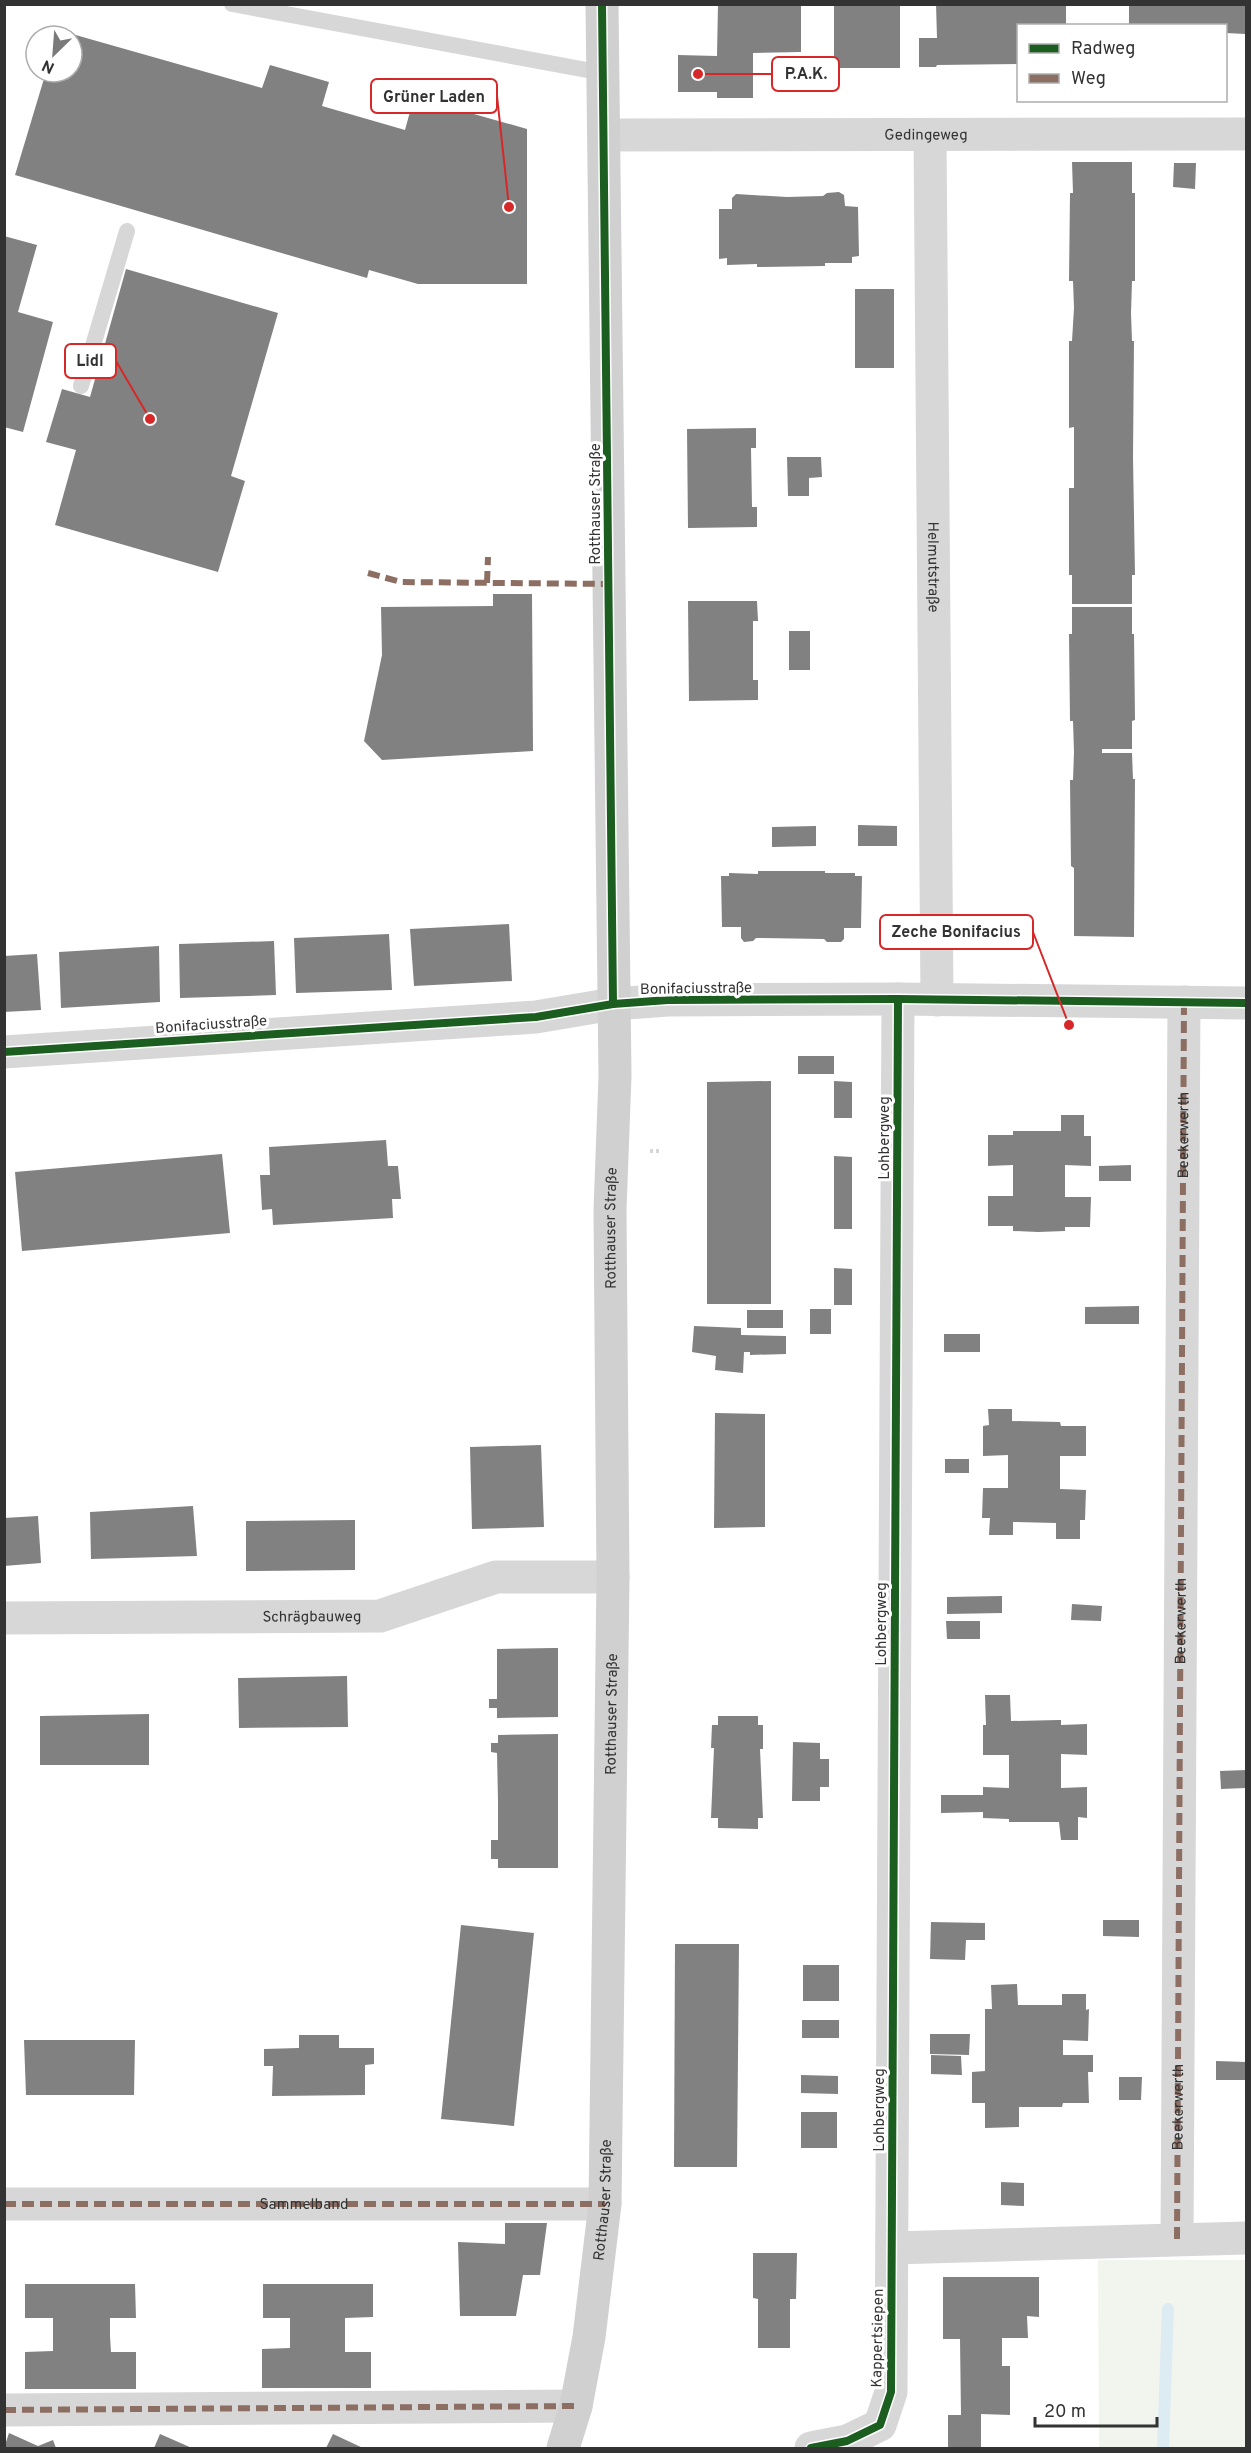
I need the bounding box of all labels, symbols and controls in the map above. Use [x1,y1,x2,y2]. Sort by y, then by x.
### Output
north arrow [24,24,84,84]
legend [1017,24,1227,102]
text: Radweg [1071,38,1135,61]
text: N [39,54,58,77]
callout: P.A.K. [772,57,839,91]
text: P.A.K. [785,65,827,85]
text: Weg [1071,68,1106,91]
callout: Grüner Laden [371,79,497,113]
text: Grüner Laden [383,88,485,108]
street label: Gedingeweg [884,126,968,146]
callout: Lidl [65,344,116,378]
text: Lidl [76,352,104,372]
street label: Rotthauser Straße [587,443,606,565]
street label: Helmutstraße [922,521,942,613]
callout: Zeche Bonifacius [880,915,1033,949]
text: Zeche Bonifacius [891,923,1021,943]
street label: Bonifaciusstraße [640,979,752,1000]
street label: Bonifaciusstraße [155,1012,268,1039]
street label: Beekerwerth [1175,1092,1194,1178]
street label: Lohbergweg [876,1096,895,1180]
street label: Rotthauser Straße [602,1167,623,1289]
street label: Beekerwerth [1172,1578,1192,1664]
street label: Lohbergweg [873,1582,892,1666]
street label: Schrägbauweg [262,1608,362,1628]
street label: Rotthauser Straße [602,1653,623,1775]
street label: Beekerwerth [1170,2064,1189,2150]
street label: Lohbergweg [871,2068,890,2152]
street label: Rotthauser Straße [590,2139,617,2262]
street label: Sammelband [260,2196,348,2215]
street label: Kappertsiepen [868,2288,889,2388]
scale bar [1035,2390,1156,2428]
text: 20 m [1044,2401,1086,2424]

